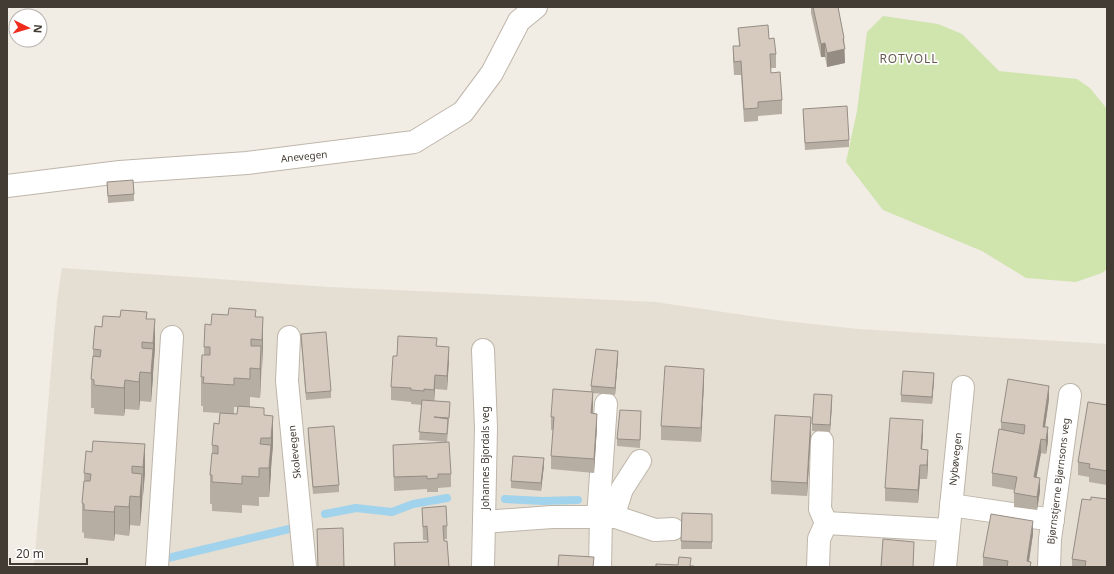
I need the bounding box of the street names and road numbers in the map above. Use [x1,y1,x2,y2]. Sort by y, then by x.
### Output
street label: Anevegen [280,147,328,165]
street label: Johannes Bjordals veg [478,406,492,511]
street label: Bjørnstjerne Bjørnsons veg [1043,417,1073,545]
street label: Skolevegen [284,425,304,479]
street label: Nybøvegen [945,432,965,486]

